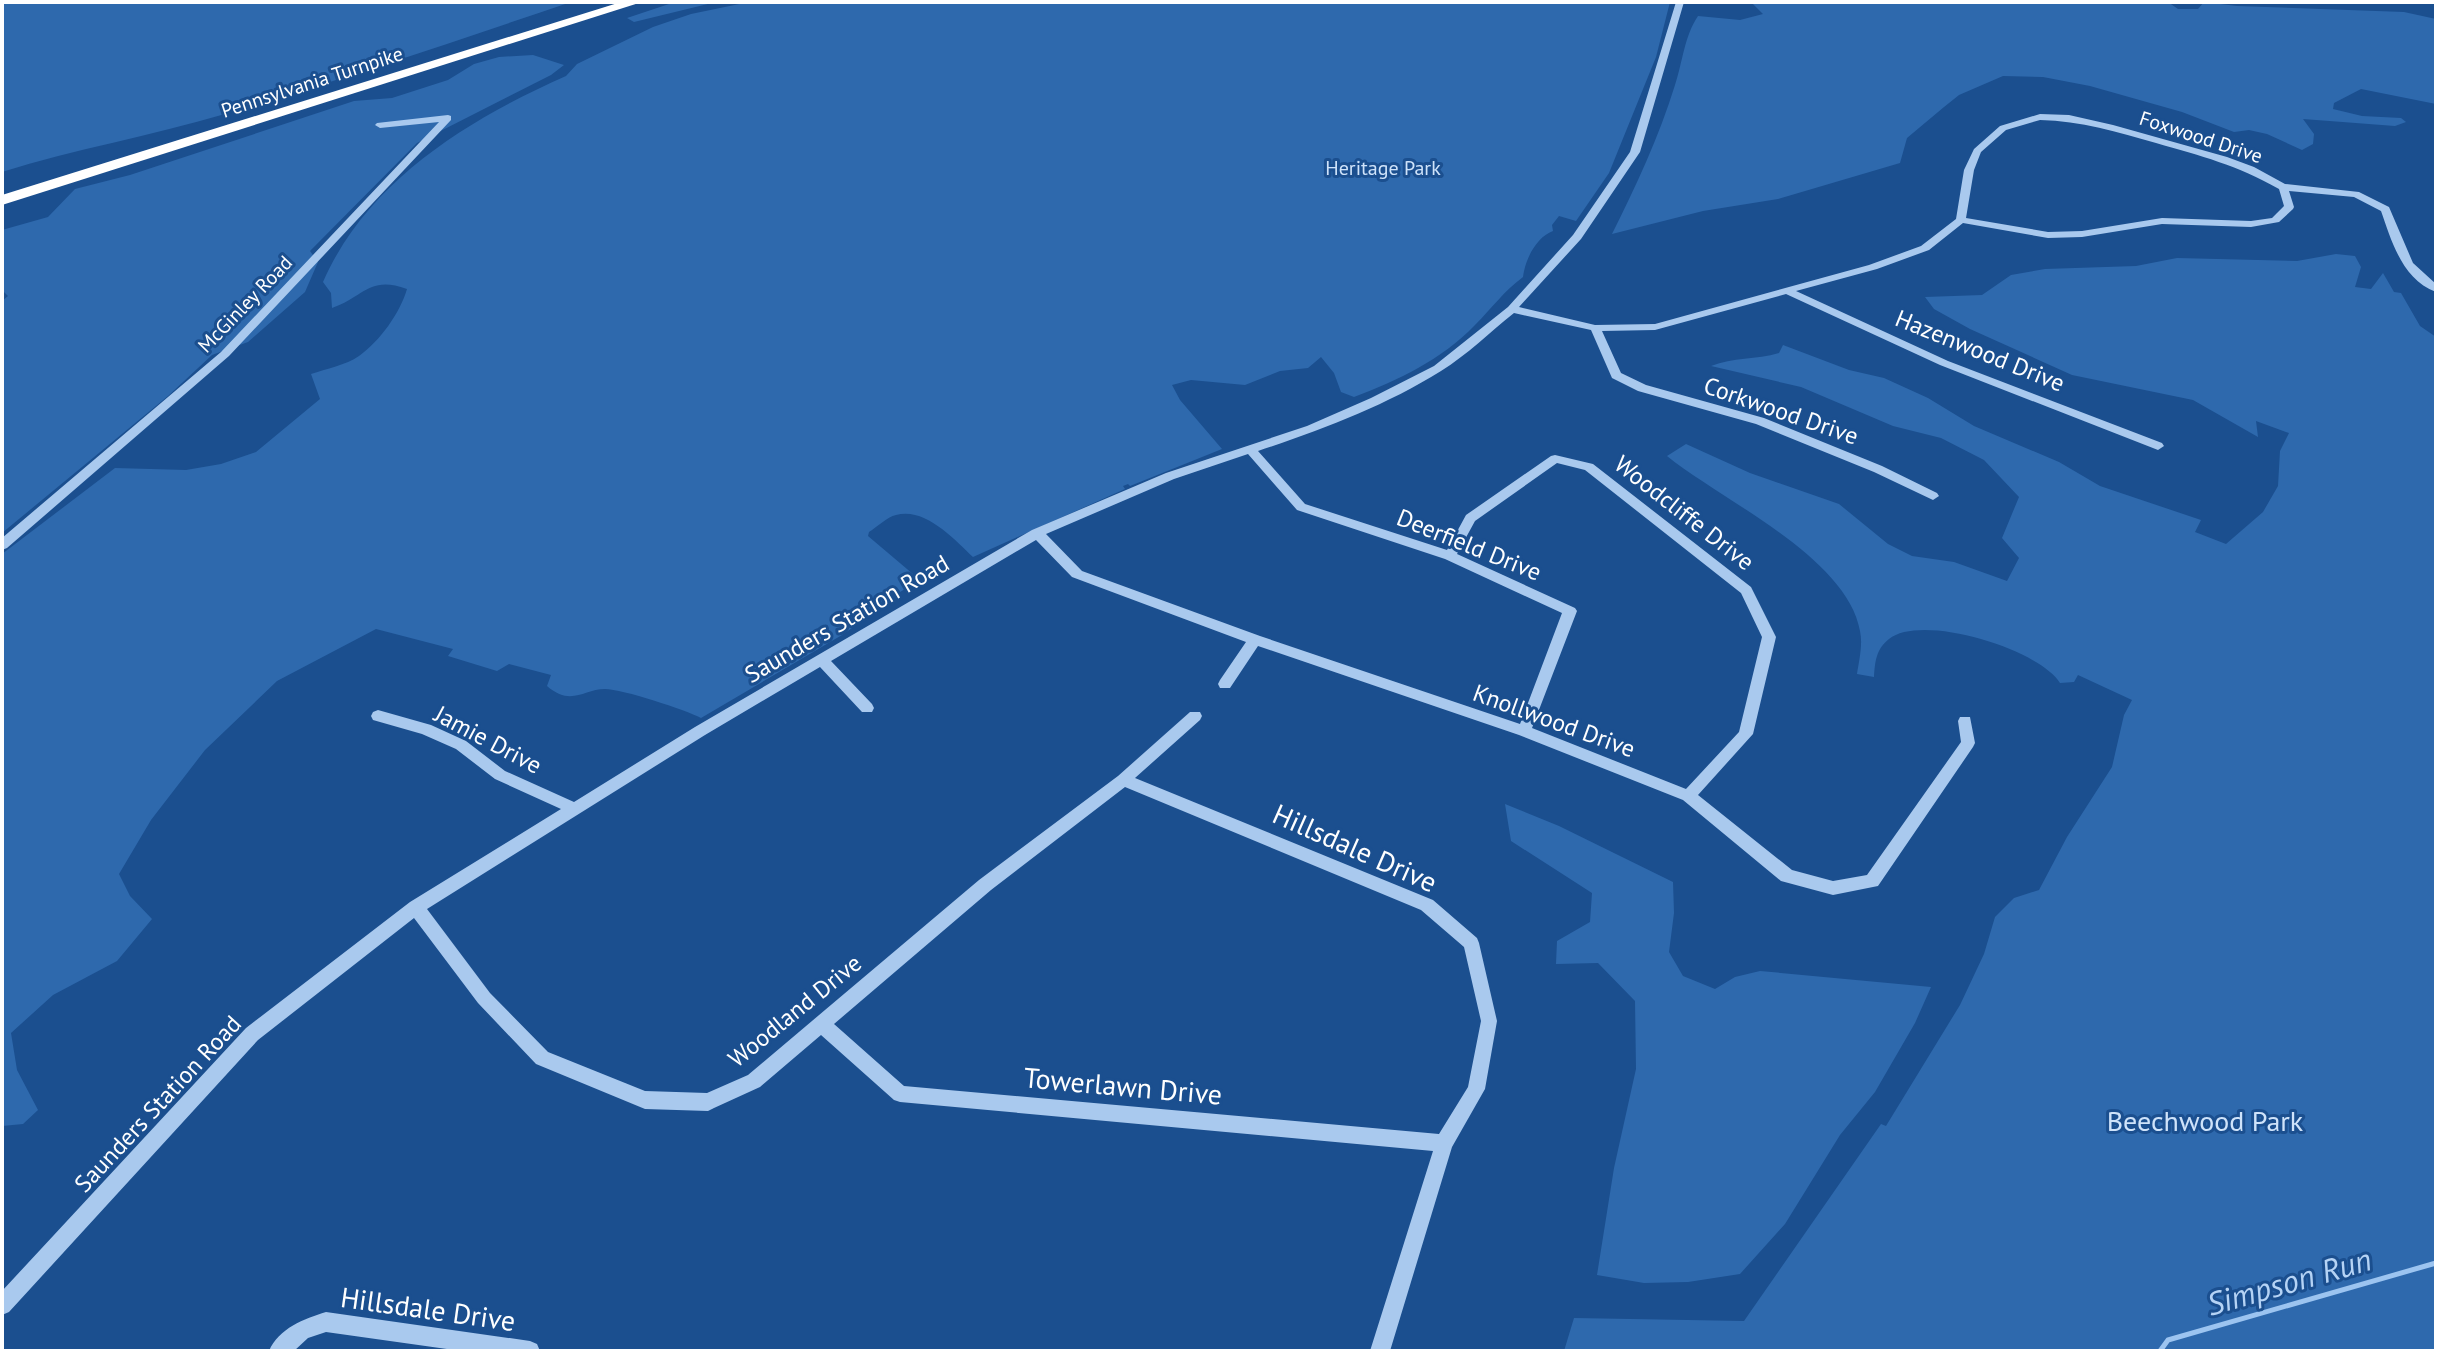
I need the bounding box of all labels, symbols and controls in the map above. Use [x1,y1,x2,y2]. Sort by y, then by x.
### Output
street label: Pennsylvania Turnpike [218,40,406,124]
street label: Foxwood Drive [2136,105,2266,169]
park label: Heritage Park [1325,155,1441,181]
street label: McGinley Road [192,250,298,358]
street label: Hazenwood Drive [1891,302,2069,399]
street label: Corkwood Drive [1700,370,1863,451]
street label: Woodcliffe Drive [1608,448,1761,577]
street label: Deerfield Drive [1392,501,1546,588]
street label: Saunders Station Road [739,547,955,690]
street label: Knollwood Drive [1469,677,1639,764]
street label: Jamie Drive [428,698,547,781]
street label: Hillsdale Drive [1267,795,1443,900]
street label: Woodland Drive [722,947,868,1074]
street label: Saunders Station Road [68,1009,248,1199]
street label: Towerlawn Drive [1022,1058,1224,1113]
park label: Beechwood Park [2107,1102,2304,1139]
water label: Simpson Run [2201,1237,2376,1325]
street label: Hillsdale Drive [338,1278,518,1339]

